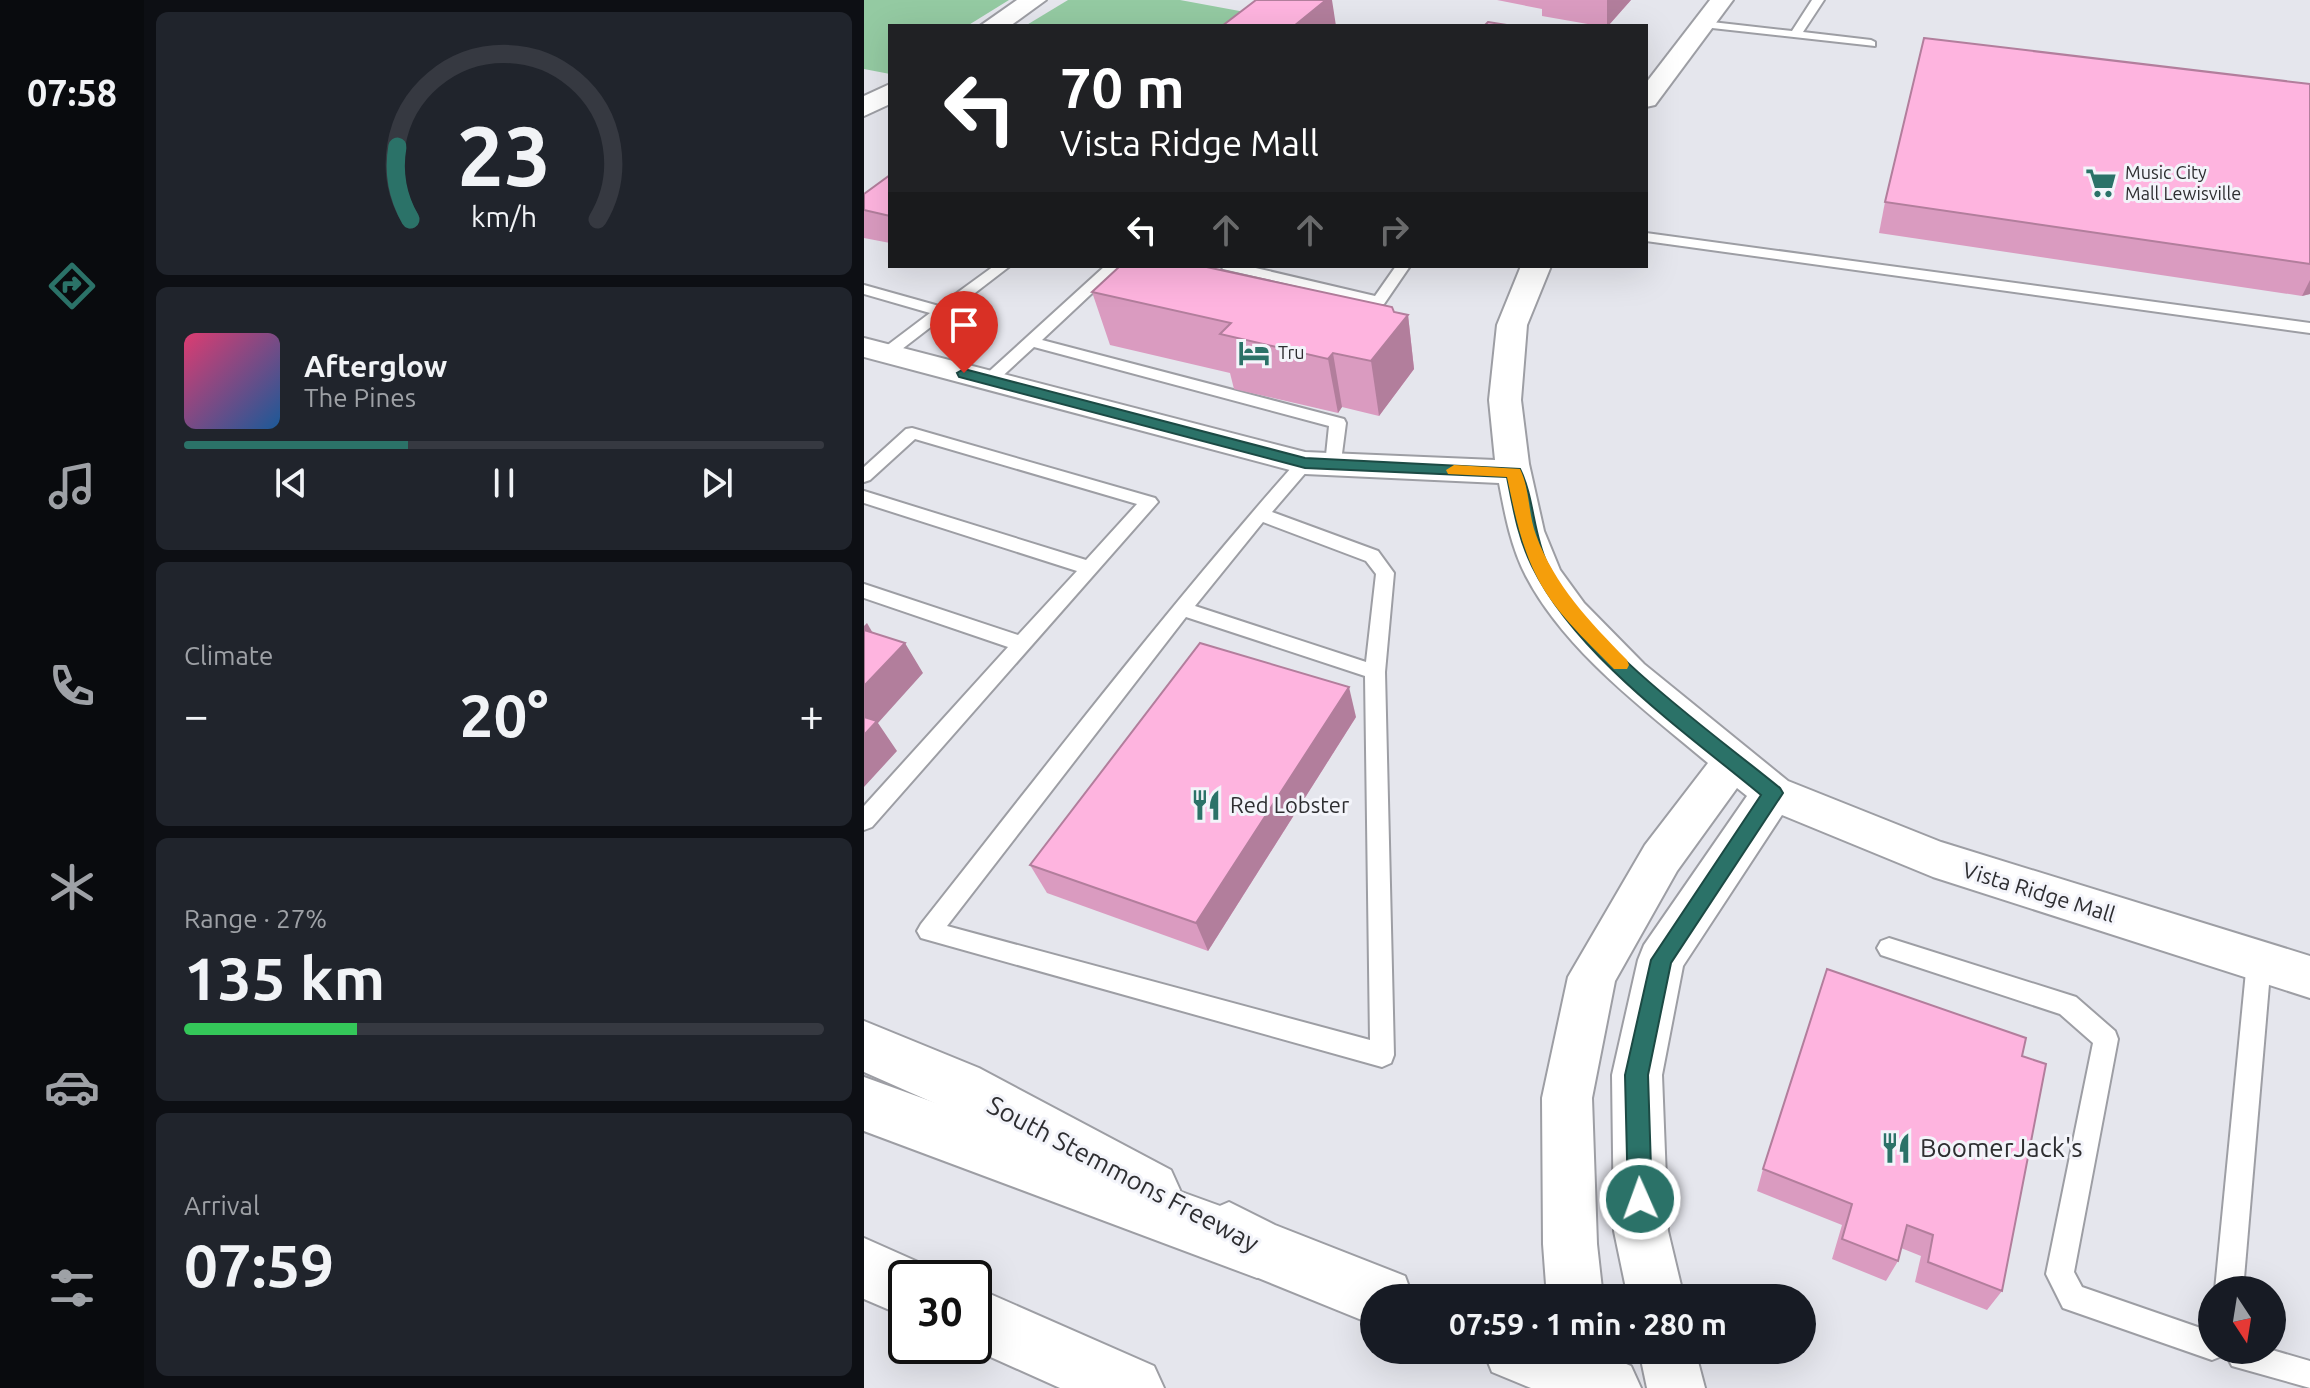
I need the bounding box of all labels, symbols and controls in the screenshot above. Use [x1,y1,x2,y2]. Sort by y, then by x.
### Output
icon: left [928,56,1032,160]
text: 70 m [1060,56,1185,119]
text: 07:58 [27,72,117,113]
text: 23 [457,107,551,201]
text: Vista Ridge Mall [1060,122,1319,163]
place label: Music City Mall Lewisville [2125,162,2241,203]
supermarket icon: Music City Mall Lewisville [2084,166,2118,200]
text: km/h [471,200,537,232]
icon: left [1120,208,1164,252]
icon: ahead [1204,208,1248,252]
icon: ahead [1288,208,1332,252]
icon: right [1372,208,1416,252]
icon: directions [44,258,100,314]
pin [930,291,998,373]
icon: arrive [942,303,986,347]
hotel icon: Tru [1237,336,1271,370]
place label: Tru [1278,342,1305,362]
text: Afterglow [304,349,447,383]
text: The Pines [304,383,416,412]
icon: music [44,458,100,514]
icon: previous [269,461,313,505]
icon: pause [482,461,526,505]
icon: next [695,461,739,505]
text: Climate [184,641,273,670]
icon: phone [44,658,100,714]
text: 20° [460,681,548,748]
text: − [184,690,209,739]
text: + [799,690,824,739]
restaurant icon: Red Lobster [1189,788,1223,822]
place label: Red Lobster [1230,792,1350,817]
street label: Vista Ridge Mall [1960,856,2119,927]
icon: climate [44,859,100,915]
text: Range · 27% [184,904,327,933]
text: 135 km [184,944,385,1011]
icon: car [44,1059,100,1115]
street label: South Stemmons Freeway [983,1090,1264,1257]
restaurant icon: BoomerJack's [1879,1131,1913,1165]
place label: BoomerJack's [1920,1133,2083,1162]
position arrow [1598,1157,1682,1241]
text: Arrival [184,1191,260,1220]
text: 07:59 [184,1231,334,1298]
icon: filters [44,1260,100,1316]
speed limit sign: 30 [888,1260,992,1364]
north arrow [2198,1276,2286,1364]
map controls [2198,1276,2286,1364]
text: 07:59 · 1 min · 280 m [1449,1307,1727,1341]

